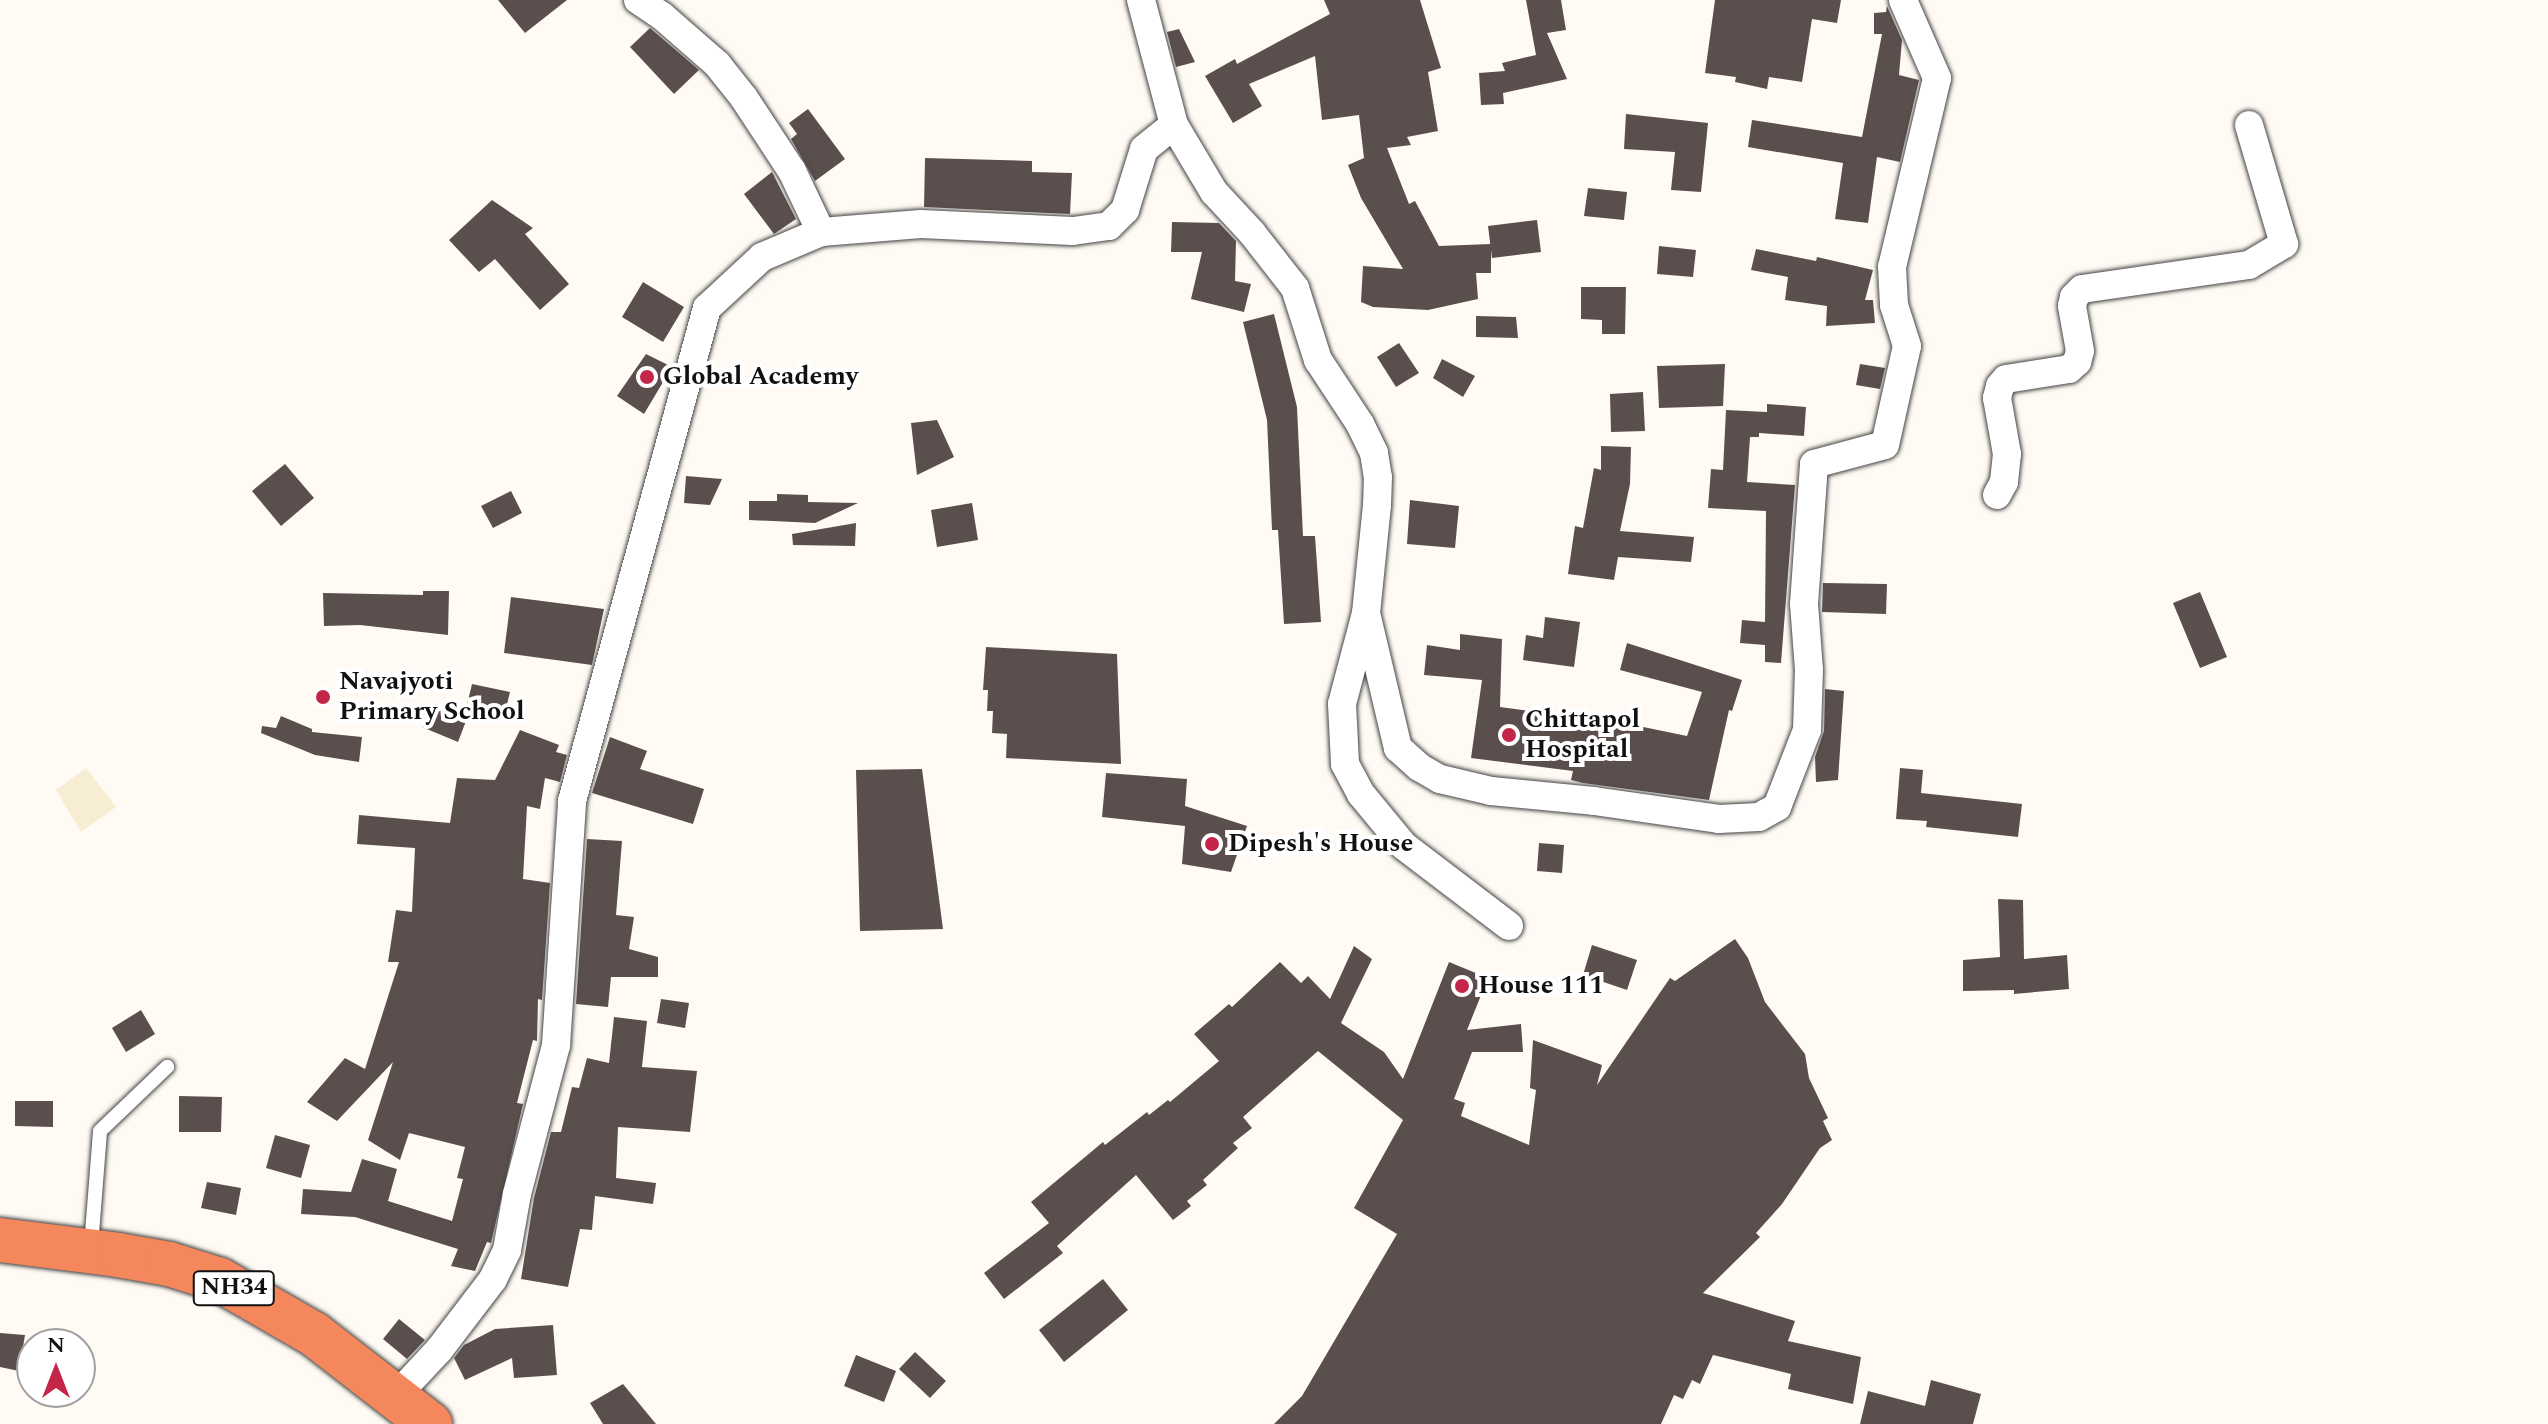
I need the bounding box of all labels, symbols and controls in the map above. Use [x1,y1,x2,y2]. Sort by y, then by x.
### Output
place label: Global Academy [663,361,858,393]
marker: Global Academy [638,368,656,386]
place label: Navajyoti Primary School [339,666,524,728]
marker: Navajyoti Primary School [314,688,332,706]
place label: Chittapol Hospital [1525,704,1640,766]
marker: Chittapol Hospital [1500,726,1518,744]
place label: Dipesh's House [1228,828,1413,860]
marker: Dipesh's House [1203,835,1221,853]
place label: House 111 [1478,970,1604,1002]
marker: House 111 [1453,977,1471,995]
road number: NH34 [192,1268,276,1308]
north arrow [16,1328,96,1408]
text: N [47,1329,65,1362]

